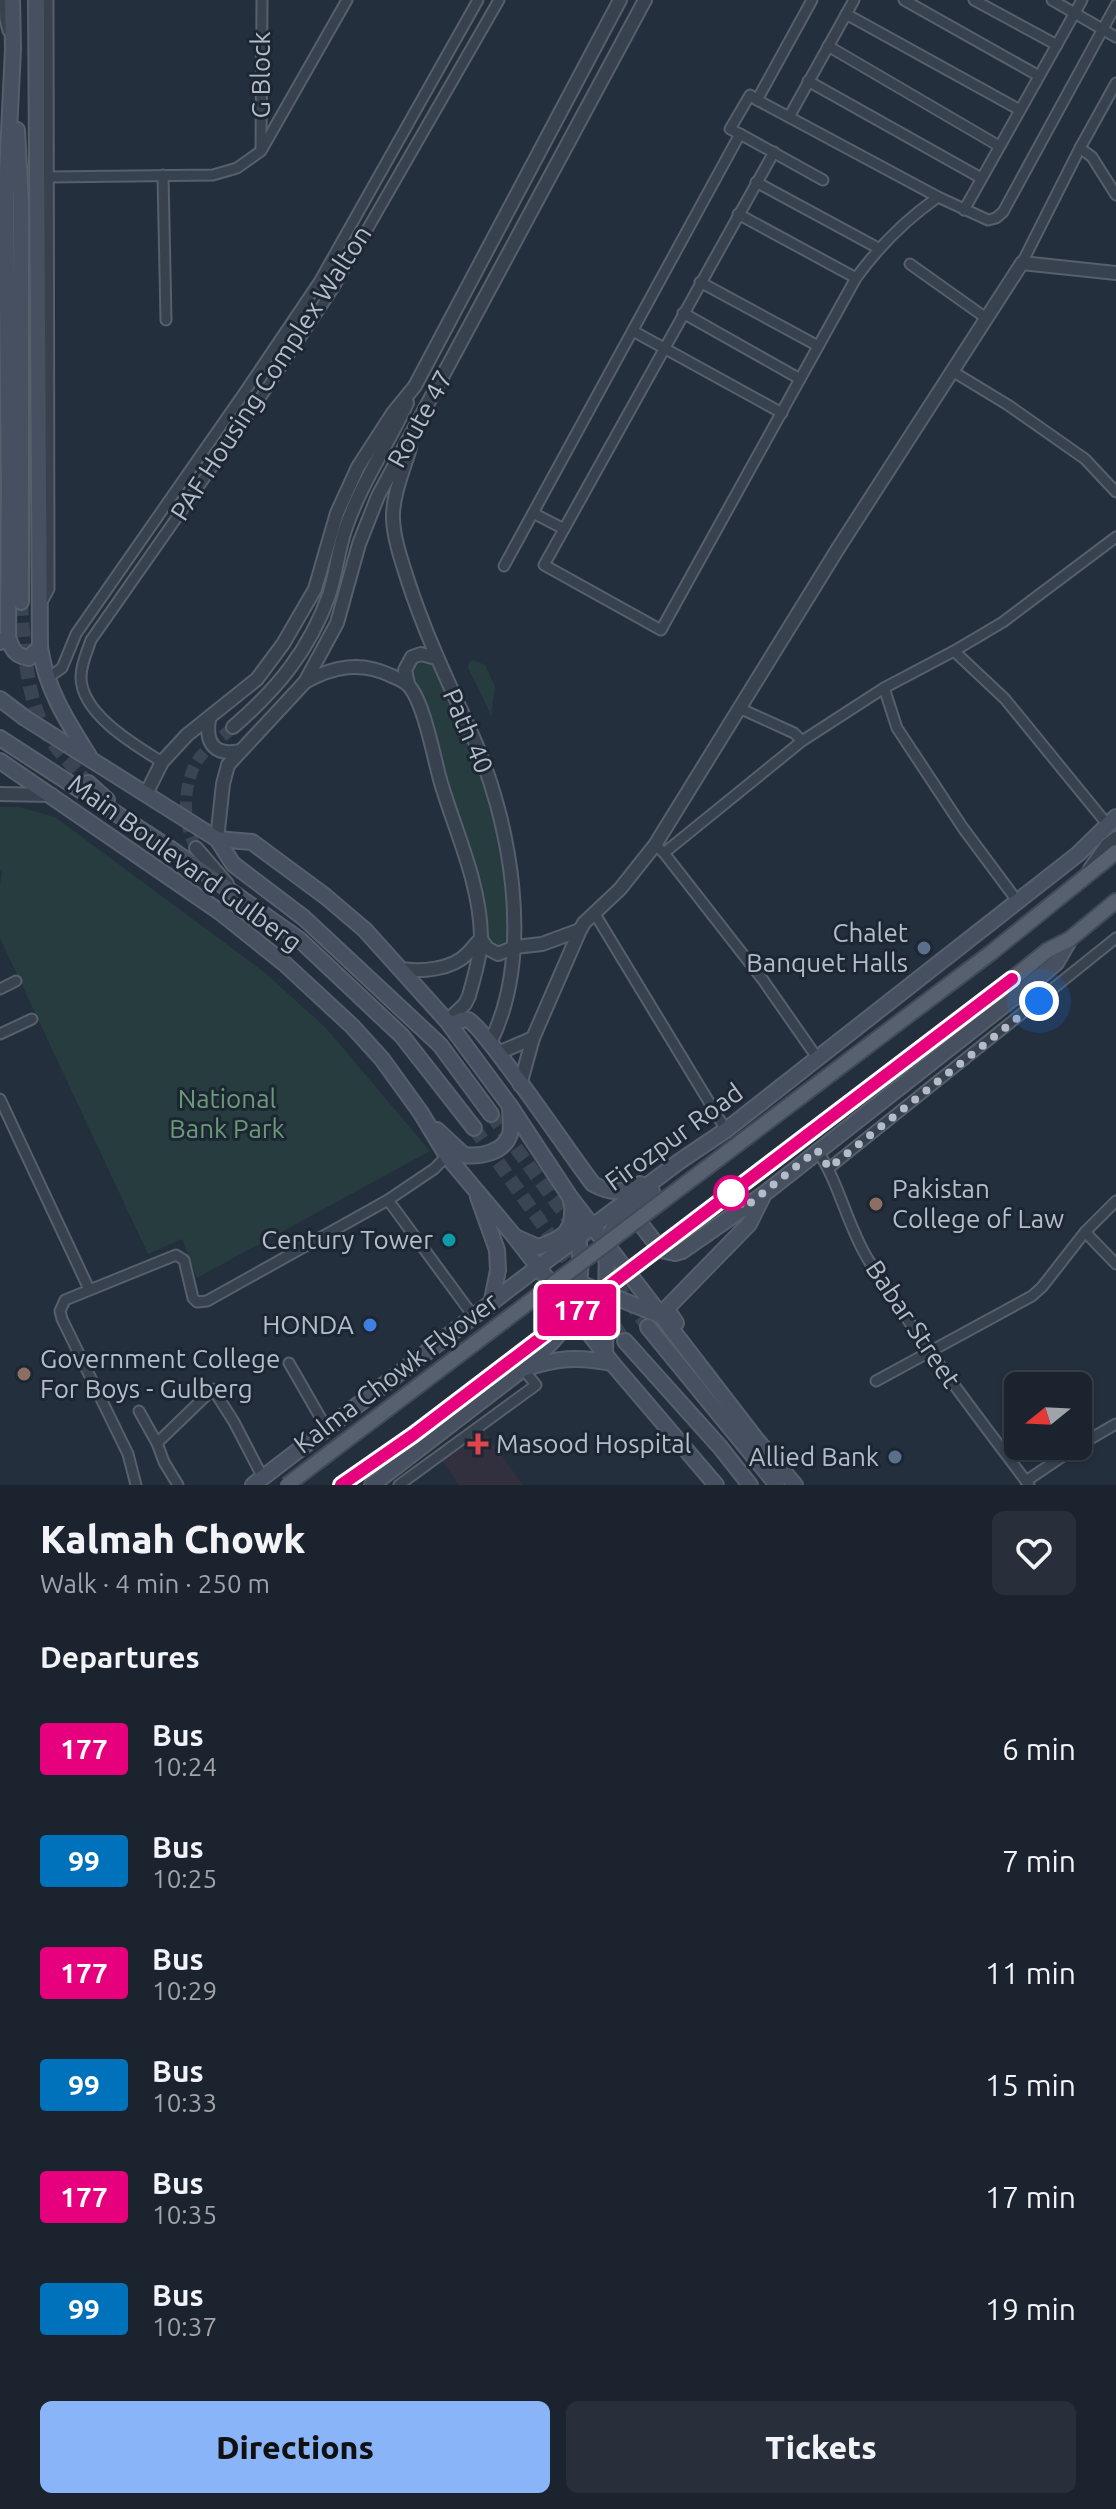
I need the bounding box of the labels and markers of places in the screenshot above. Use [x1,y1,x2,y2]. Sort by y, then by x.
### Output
place label: Chalet Banquet Halls [746,918,908,977]
marker: Chalet Banquet Halls [915,939,933,957]
place label: Pakistan College of Law [892,1174,1064,1233]
unlabelled marker [714,1176,748,1210]
marker: Pakistan College of Law [867,1195,885,1213]
place label: Century Tower [261,1225,433,1254]
marker: Century Tower [440,1231,458,1249]
place label: HONDA [262,1310,354,1339]
marker: HONDA [361,1316,379,1334]
place label: Government College For Boys - Gulberg [40,1344,280,1403]
marker: Government College For Boys - Gulberg [15,1365,33,1383]
place label: Masood Hospital [496,1429,692,1458]
marker: Masood Hospital [467,1433,489,1455]
place label: Allied Bank [749,1442,879,1471]
marker: Allied Bank [886,1448,904,1466]

